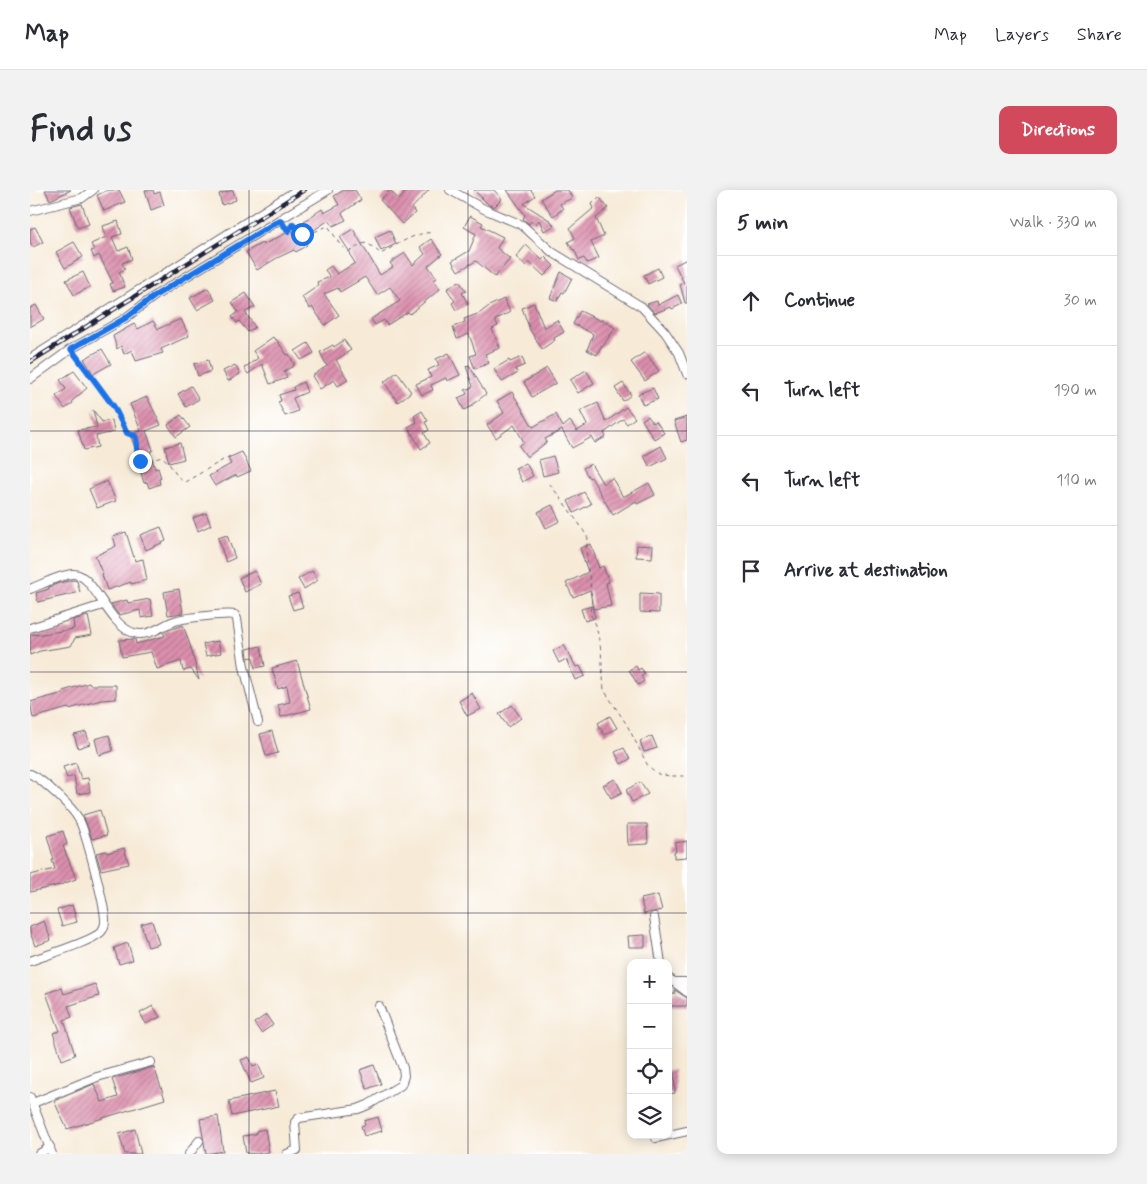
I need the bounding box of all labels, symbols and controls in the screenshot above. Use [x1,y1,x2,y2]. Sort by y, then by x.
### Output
text: Map [25,19,69,50]
text: Map [934,23,967,47]
text: Layers [995,23,1049,47]
text: Share [1077,23,1122,47]
button: Directions [999,106,1117,154]
text: Find us [30,107,132,153]
text: 5 min [737,209,789,237]
text: Walk · 330 m [1009,212,1097,233]
route start [291,223,314,246]
icon: ahead [737,287,765,315]
text: Continue [784,288,855,313]
text: 30 m [1064,290,1097,311]
icon: left [737,377,765,405]
text: Turn left [784,378,860,403]
text: 190 m [1054,380,1097,401]
route end [129,450,152,473]
icon: left [737,467,765,495]
text: Turn left [784,468,860,493]
text: 110 m [1056,470,1097,491]
icon: arrive [737,557,765,585]
text: Arrive at destination [784,558,948,583]
map controls [627,959,672,1139]
button: + [627,959,672,1004]
button: − [627,1004,672,1049]
button: locate [627,1049,672,1094]
button: layers [627,1094,672,1139]

